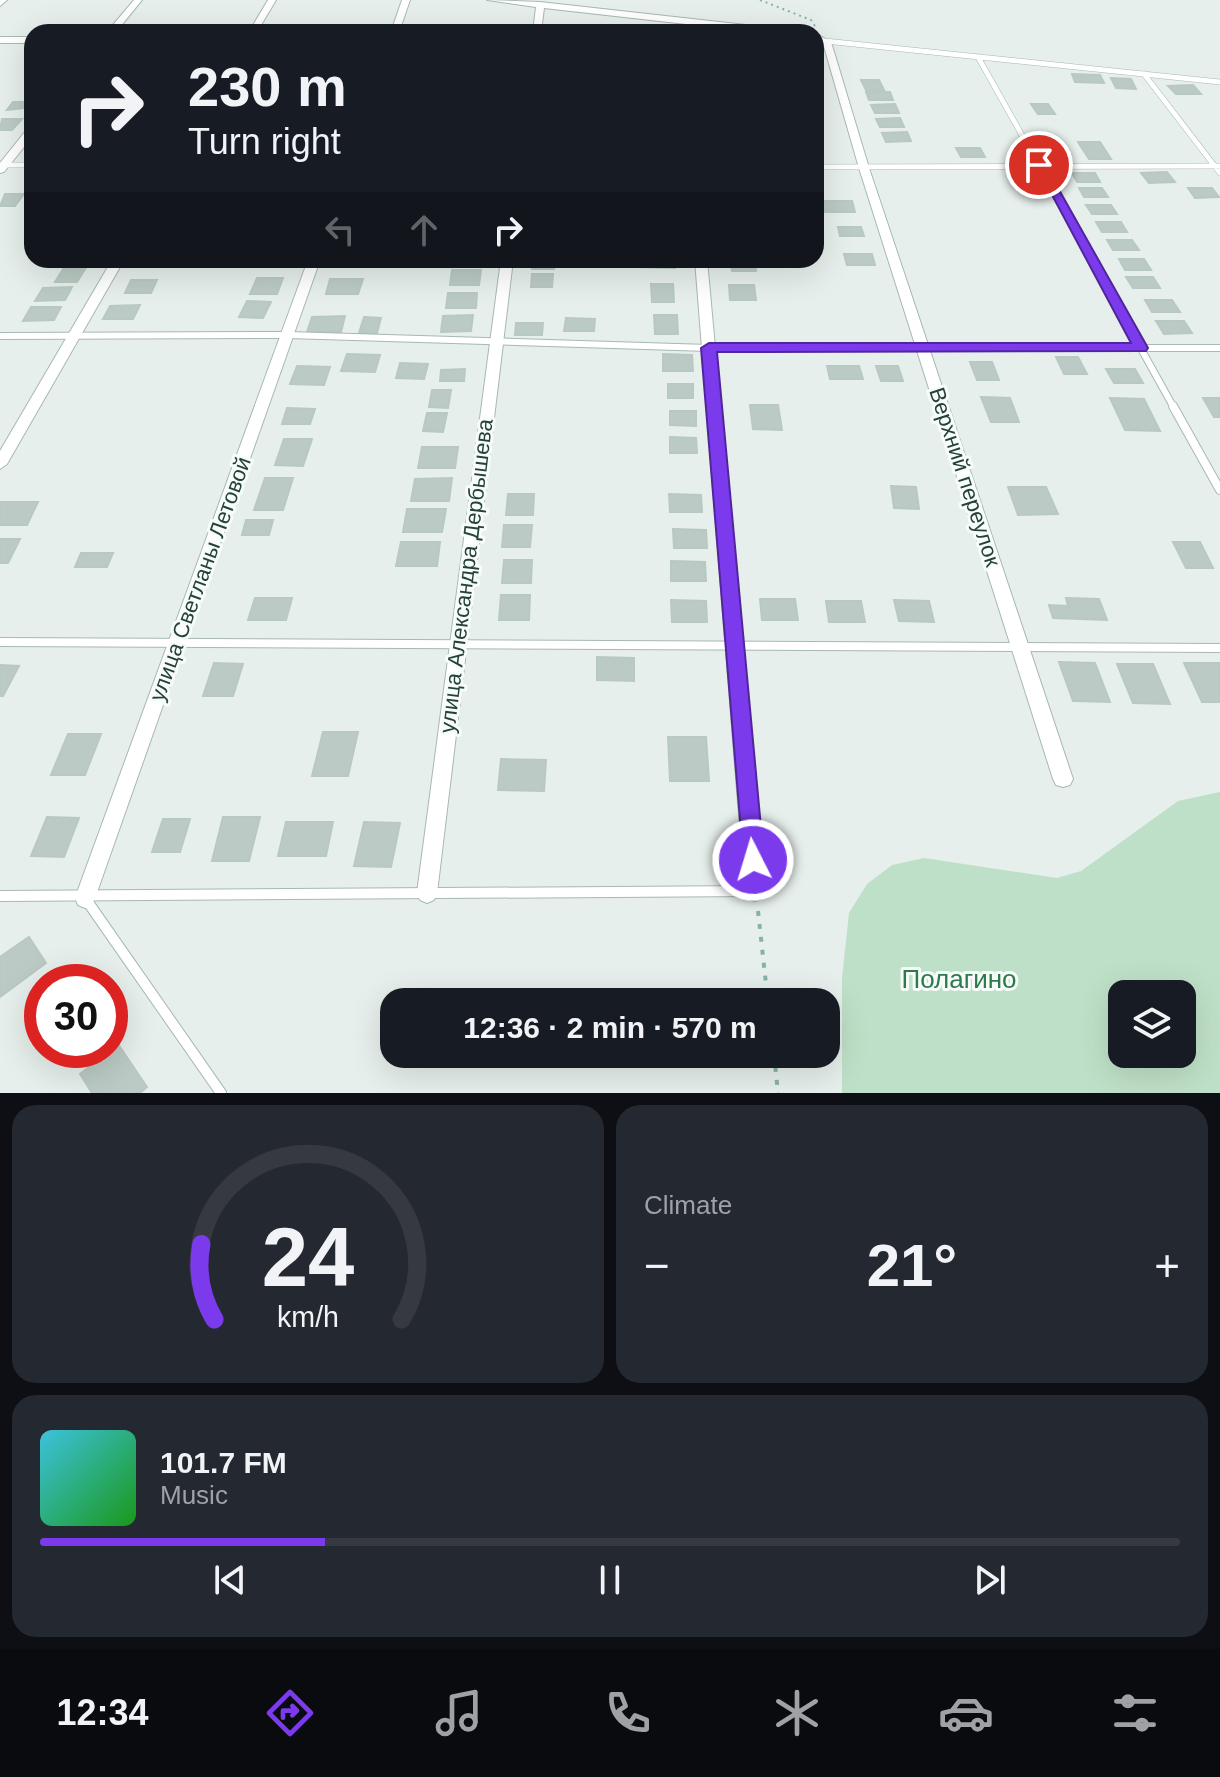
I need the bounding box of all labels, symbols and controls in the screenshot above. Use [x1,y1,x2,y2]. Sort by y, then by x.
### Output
text: 230 m [188,55,347,118]
icon: right [56,56,160,160]
text: Turn right [188,121,341,162]
pin [1005,131,1073,199]
icon: arrive [1017,143,1061,187]
icon: left [318,208,362,252]
icon: ahead [402,208,446,252]
icon: right [486,208,530,252]
street label: Верхний переулок [924,384,1006,570]
street label: улица Александра Дербышева [434,417,498,735]
street label: улица Светланы Летовой [144,453,256,705]
position arrow [711,818,795,902]
speed limit sign: 30 [24,964,128,1068]
park label: Полагино [901,964,1017,994]
map controls [1108,980,1196,1068]
button: layers [1108,980,1196,1068]
text: 12:36 · 2 min · 570 m [463,1011,757,1044]
text: Climate [644,1190,732,1220]
text: 24 [262,1211,354,1304]
text: 21° [867,1232,957,1299]
text: − [644,1241,670,1290]
text: + [1154,1241,1180,1290]
text: km/h [277,1301,339,1333]
text: 101.7 FM [160,1446,287,1479]
text: Music [160,1480,228,1510]
icon: previous [208,1558,252,1602]
icon: pause [588,1558,632,1602]
icon: next [968,1558,1012,1602]
icon: directions [262,1685,318,1741]
icon: music [431,1685,487,1741]
icon: phone [600,1685,656,1741]
icon: climate [769,1685,825,1741]
icon: car [938,1685,994,1741]
icon: filters [1107,1685,1163,1741]
text: 12:34 [57,1692,149,1733]

